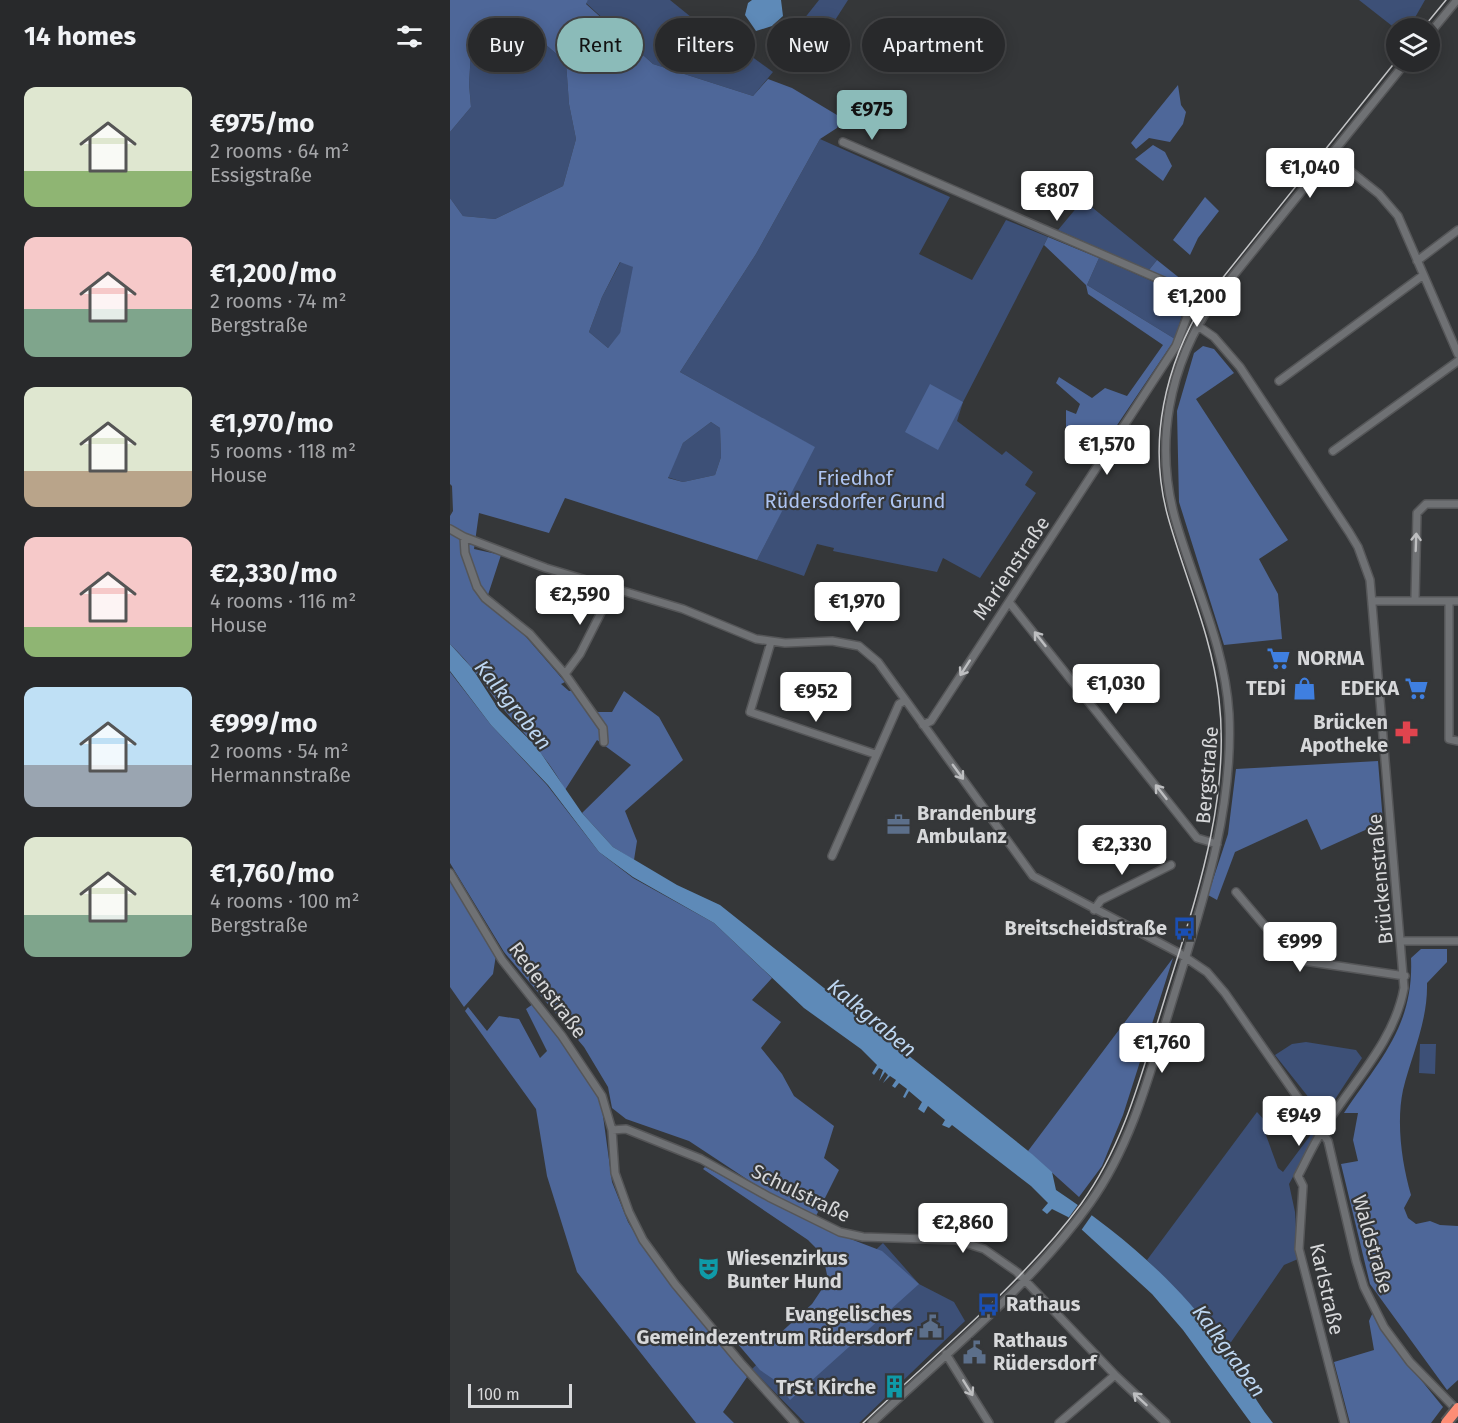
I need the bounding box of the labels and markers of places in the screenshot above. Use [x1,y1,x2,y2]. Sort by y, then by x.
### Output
pin: €975 [836,90,908,141]
pin: €1,040 [1261,148,1359,199]
pin: €807 [1021,171,1093,222]
pin: €1,200 [1148,277,1246,328]
pin: €1,570 [1058,425,1156,476]
pin: €2,590 [531,575,629,626]
pin: €1,970 [808,582,906,633]
supermarket icon: NORMA [1266,645,1292,671]
place label: NORMA [1297,646,1365,670]
pin: €1,030 [1067,664,1165,715]
pin: €952 [780,672,852,723]
shop icon: TEDi [1291,675,1317,701]
supermarket icon: EDEKA [1404,675,1430,701]
place label: TEDi [1246,676,1286,700]
place label: EDEKA [1340,676,1400,700]
place label: Brücken Apotheke [1299,710,1388,757]
pharmacy icon: Brücken Apotheke [1393,720,1419,746]
place label: Brandenburg Ambulanz [916,801,1037,848]
office icon: Brandenburg Ambulanz [886,811,912,837]
pin: €2,330 [1073,825,1171,876]
bus stop icon: Breitscheidstraße [1172,915,1198,941]
place label: Breitscheidstraße [1005,916,1167,940]
pin: €999 [1264,922,1336,973]
pin: €1,760 [1113,1023,1211,1074]
pin: €949 [1263,1096,1335,1147]
pin: €2,860 [914,1203,1012,1254]
place label: Wiesenzirkus Bunter Hund [727,1246,848,1293]
theatre icon: Wiesenzirkus Bunter Hund [696,1256,722,1282]
bus stop icon: Rathaus [975,1291,1001,1317]
place label: Rathaus [1006,1292,1081,1316]
place label: Evangelisches Gemeindezentrum Rüdersdorf [637,1302,914,1349]
public building icon: Evangelisches Gemeindezentrum Rüdersdorf [917,1313,943,1339]
place label: Rathaus Rüdersdorf [993,1328,1098,1375]
public building icon: Rathaus Rüdersdorf [962,1339,988,1365]
building icon: TrSt Kirche [881,1374,907,1400]
place label: TrSt Kirche [776,1375,876,1399]

